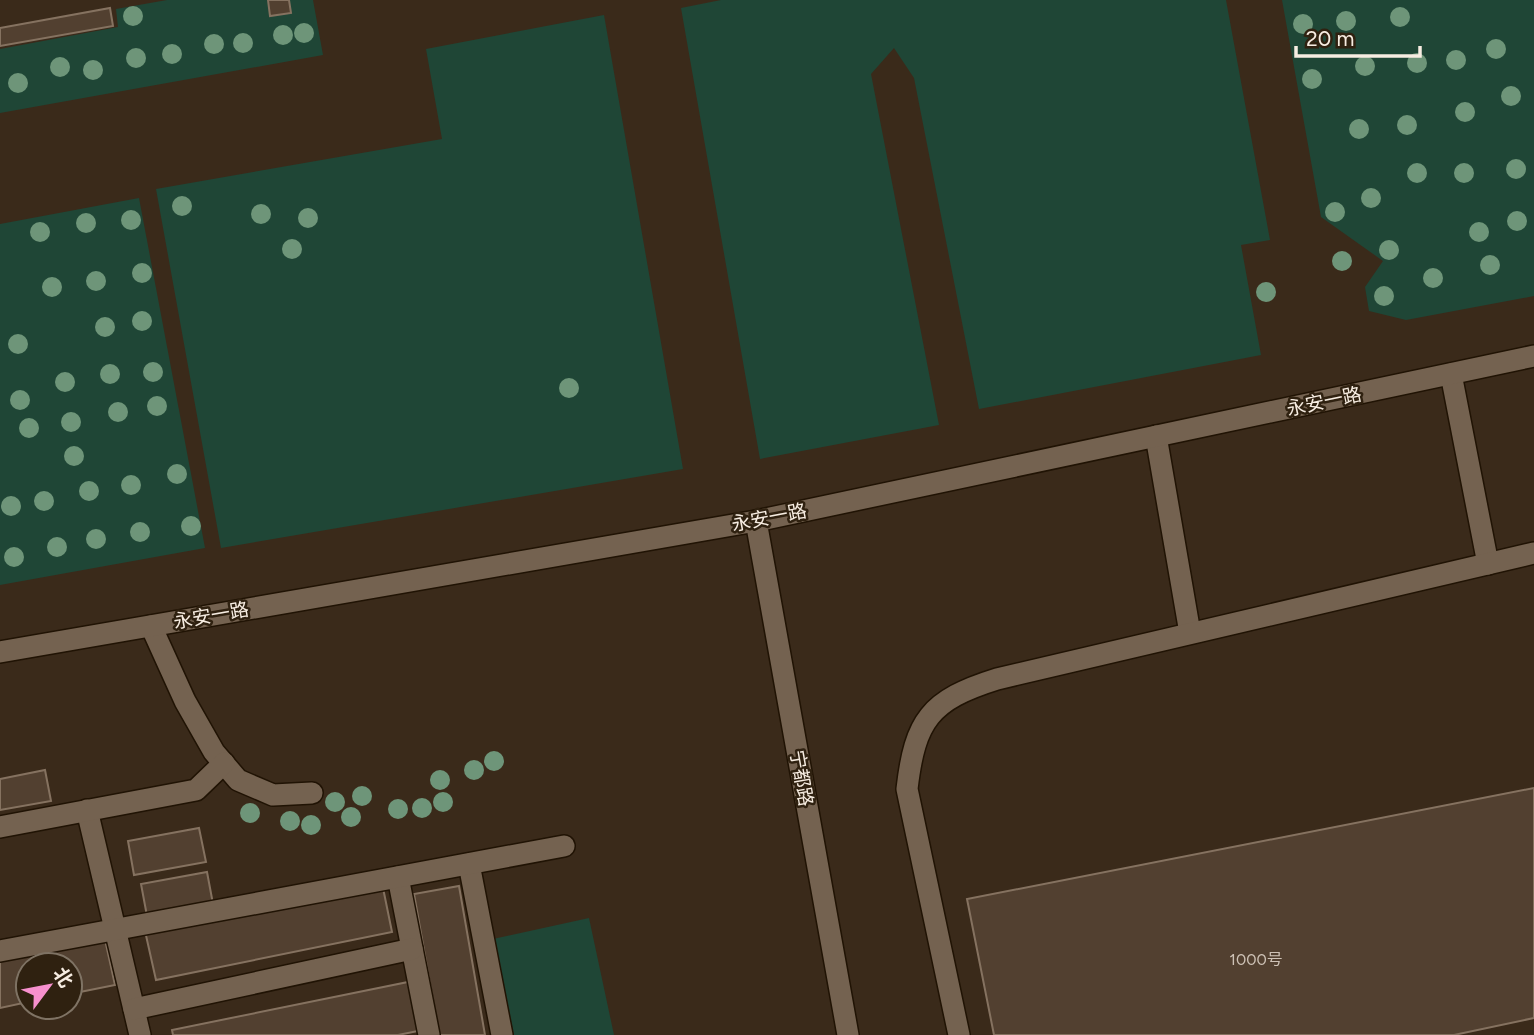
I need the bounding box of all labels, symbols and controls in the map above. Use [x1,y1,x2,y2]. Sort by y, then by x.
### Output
scale bar [1296,14,1420,58]
text: 20 m [1306,26,1354,51]
street label: 永安一路 [1285,382,1364,421]
street label: 永安一路 [730,499,809,536]
street label: 永安一路 [172,598,251,633]
street label: 宁都路 [785,748,818,808]
house number: 1000号 [1229,950,1283,969]
north arrow [14,951,84,1021]
text: 北 [48,963,78,991]

